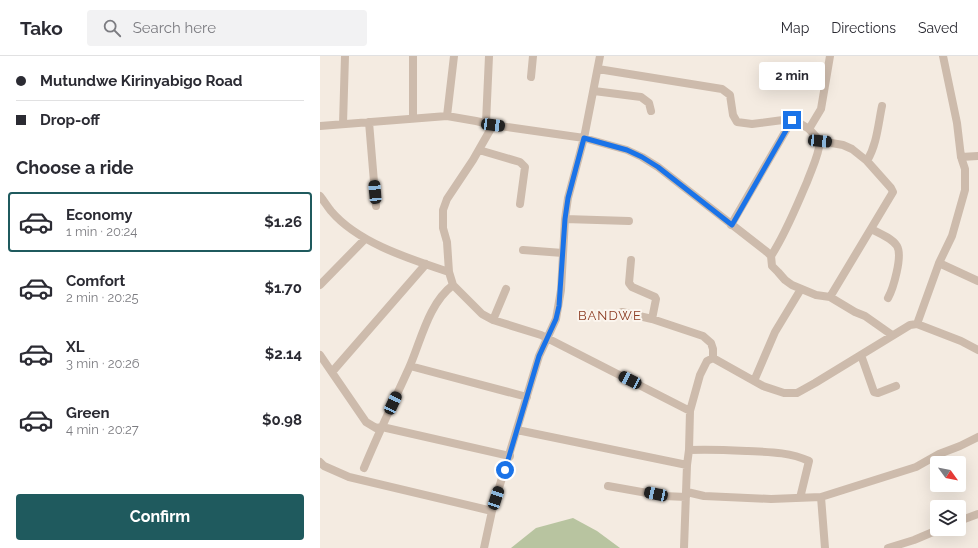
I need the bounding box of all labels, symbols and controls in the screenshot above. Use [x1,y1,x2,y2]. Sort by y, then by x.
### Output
search box [87,10,367,46]
text: Tako [20,17,63,39]
icon: search [101,17,123,39]
text: Search here [133,19,216,37]
text: Map [781,20,809,36]
text: Directions [831,20,896,36]
text: Saved [918,20,958,36]
callout: 2 min [759,62,825,90]
text: 2 min [775,68,809,83]
text: Mutundwe Kirinyabigo Road [40,72,243,90]
text: Drop-off [40,111,100,129]
route end [783,111,801,129]
car [480,118,506,132]
car [808,134,832,148]
text: Choose a ride [16,157,134,178]
car [368,180,382,204]
icon: car [18,204,54,240]
text: Economy [66,206,133,224]
text: $1.26 [264,213,302,231]
text: 1 min · 20:24 [66,224,137,239]
icon: car [18,270,54,306]
text: Comfort [66,272,125,290]
text: $1.70 [264,279,302,297]
text: 2 min · 20:25 [66,290,139,305]
district label: BANDWE [578,308,642,323]
icon: car [18,336,54,372]
text: XL [66,338,84,356]
text: $2.14 [265,345,302,363]
text: 3 min · 20:26 [66,356,140,371]
car [617,369,643,391]
car [382,390,404,416]
icon: car [18,402,54,438]
text: Green [66,404,110,422]
text: $0.98 [262,411,302,429]
text: 4 min · 20:27 [66,422,139,437]
north arrow [930,456,966,492]
map controls [930,456,966,536]
route start [496,461,514,479]
car [487,485,505,511]
car [643,486,669,502]
button: Confirm [16,494,304,540]
button: layers [930,500,966,536]

